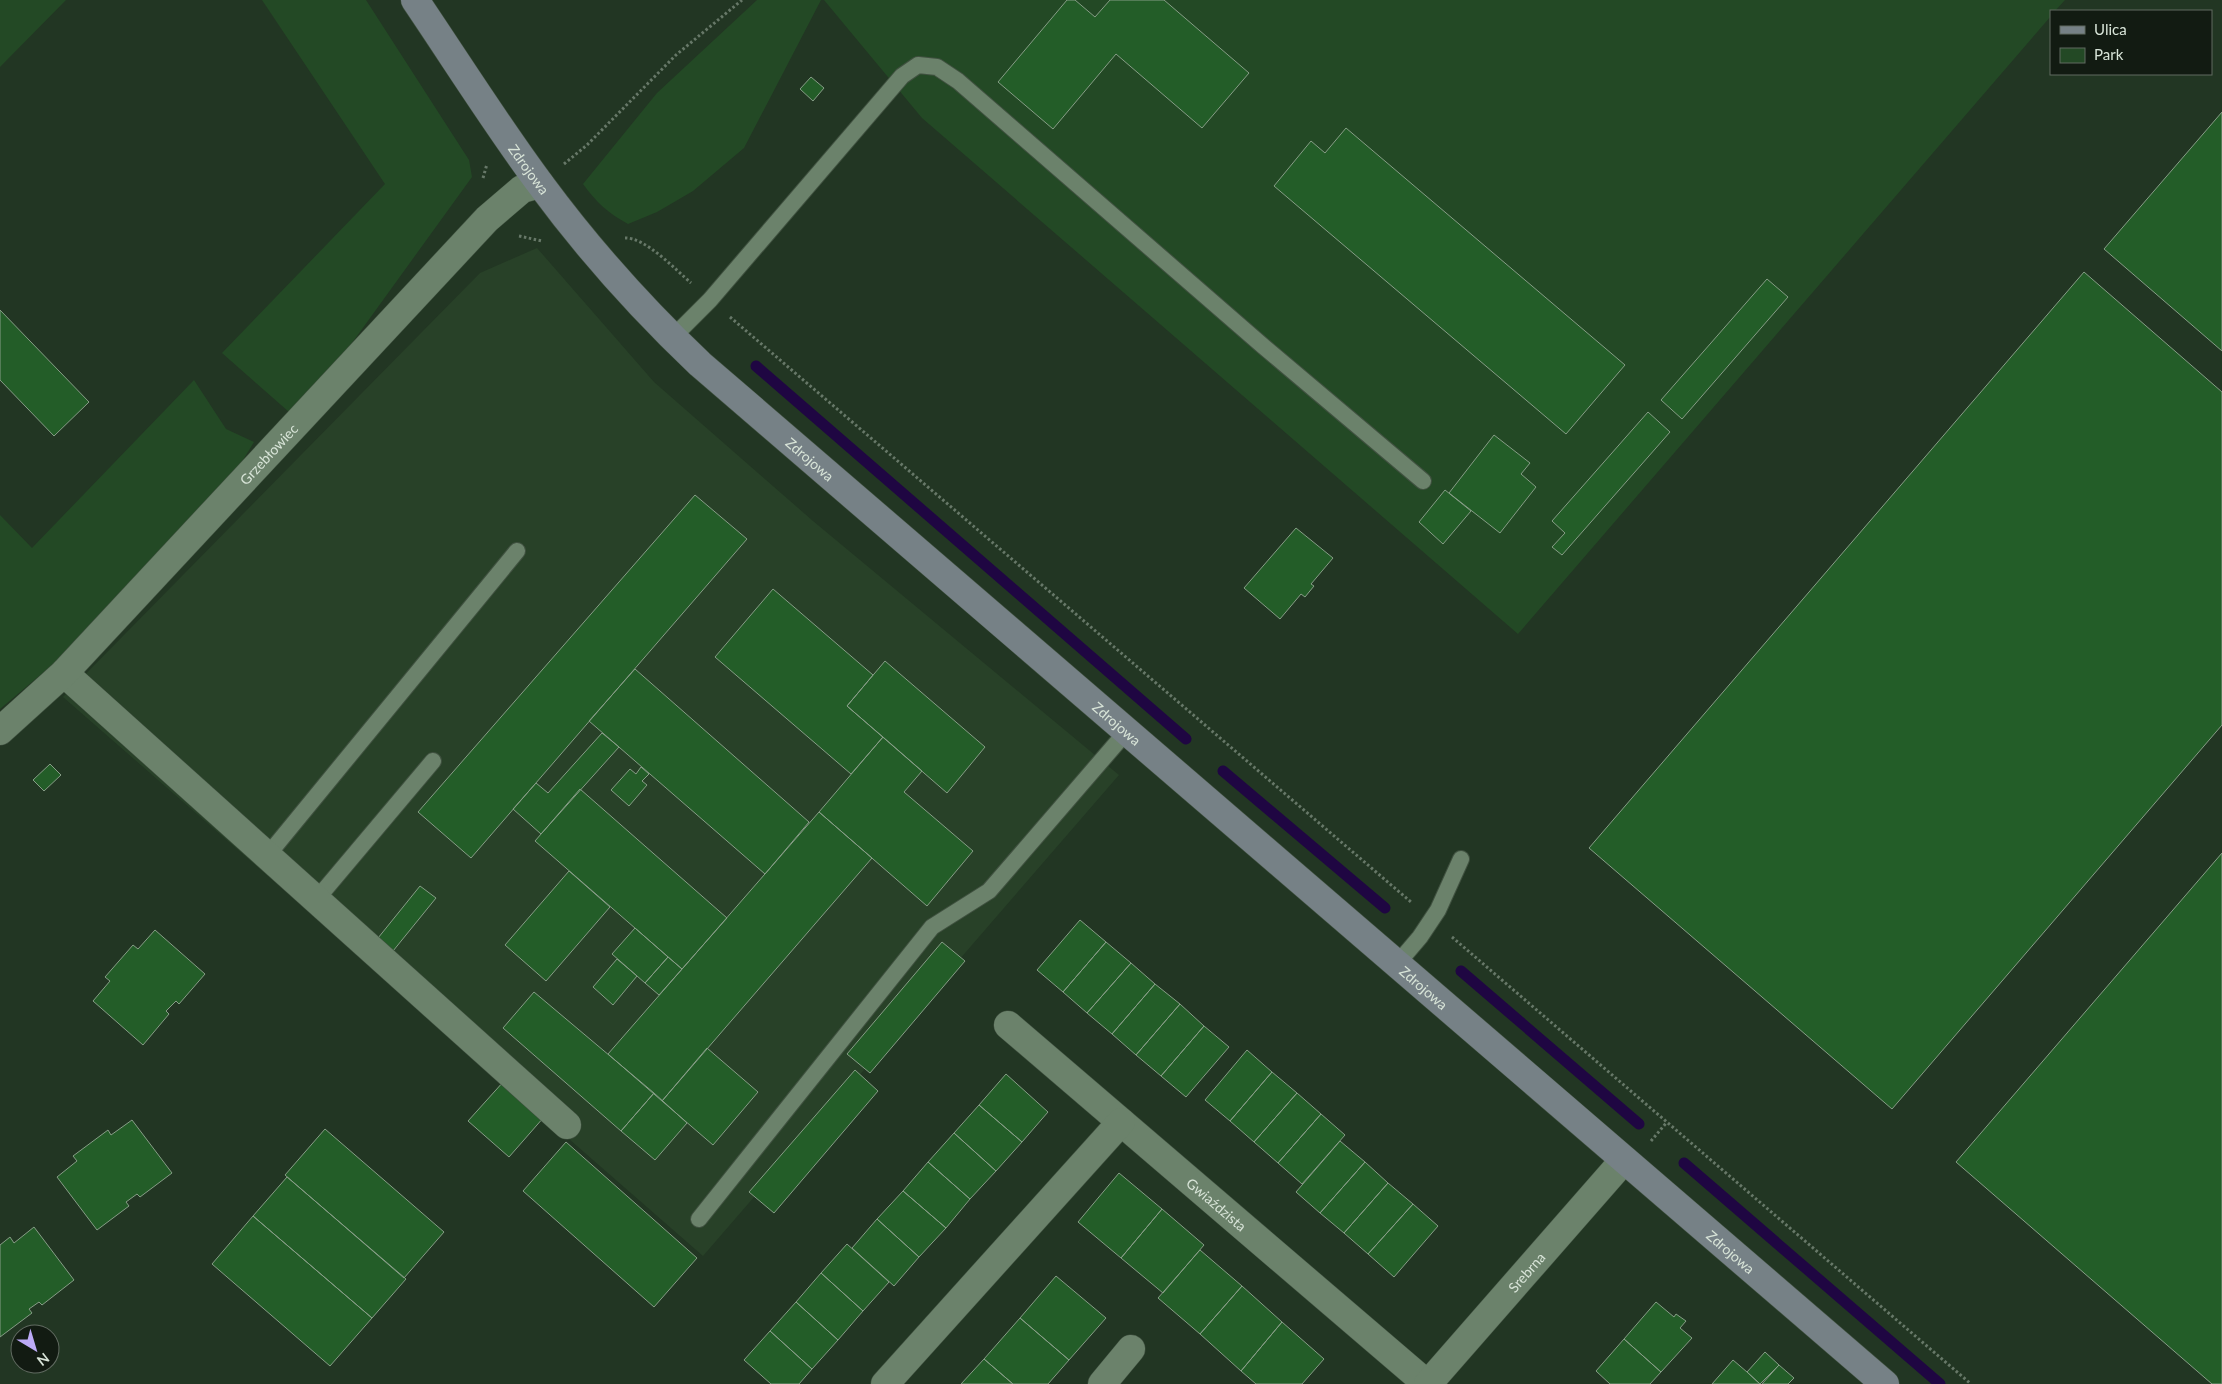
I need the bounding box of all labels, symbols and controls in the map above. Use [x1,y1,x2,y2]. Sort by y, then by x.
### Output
legend [2050,10,2212,75]
text: Ulica [2094,20,2127,38]
text: Park [2094,45,2124,63]
street label: Zdrojowa [506,141,553,197]
street label: Grzebłowiec [236,419,301,488]
street label: Zdrojowa [783,434,838,484]
street label: Zdrojowa [1090,698,1145,748]
street label: Zdrojowa [1397,962,1452,1013]
street label: Gwiaździsta [1183,1174,1250,1234]
street label: Zdrojowa [1704,1226,1759,1277]
street label: Srebrna [1504,1248,1548,1295]
north arrow [10,1324,60,1374]
text: N [34,1350,53,1370]

